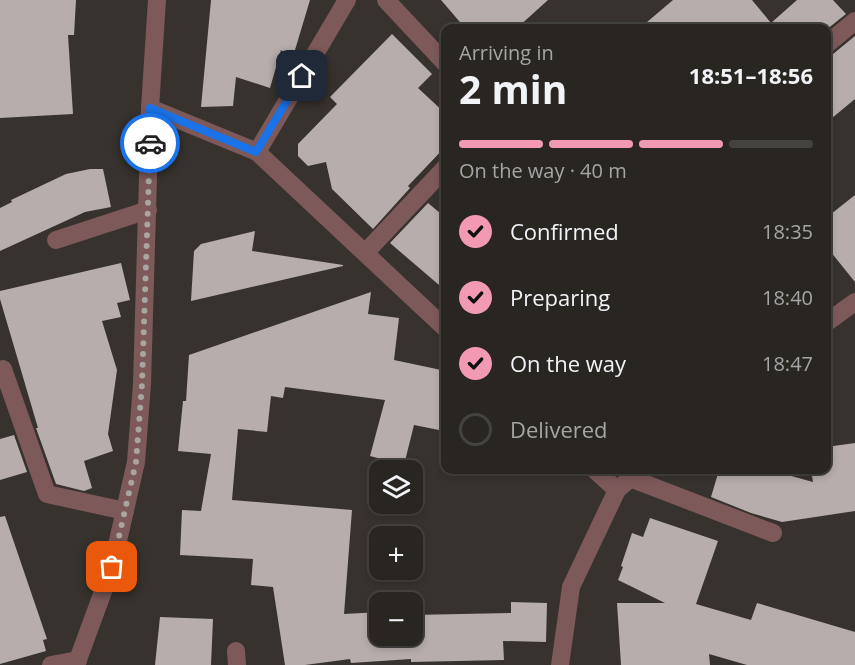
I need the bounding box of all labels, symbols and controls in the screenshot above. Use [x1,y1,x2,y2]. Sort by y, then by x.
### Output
text: Arriving in [459,39,554,66]
pin [276,50,327,101]
icon: home [285,59,318,92]
text: 18:51–18:56 [689,60,813,90]
text: 2 min [459,62,567,115]
courier [120,113,180,173]
icon: car [134,127,167,160]
text: On the way · 40 m [459,157,627,184]
icon: check [459,215,492,248]
text: Confirmed [510,216,619,246]
text: 18:35 [762,218,813,245]
icon: check [459,281,492,314]
text: Preparing [510,282,610,312]
text: 18:40 [762,284,813,311]
icon: check [459,347,492,380]
text: On the way [510,348,626,378]
text: 18:47 [762,350,813,377]
text: Delivered [510,414,608,444]
map controls [369,460,423,646]
button: layers [369,460,423,514]
button: + [369,526,423,580]
pin [86,541,137,592]
icon: bag [95,550,128,583]
button: − [369,592,423,646]

